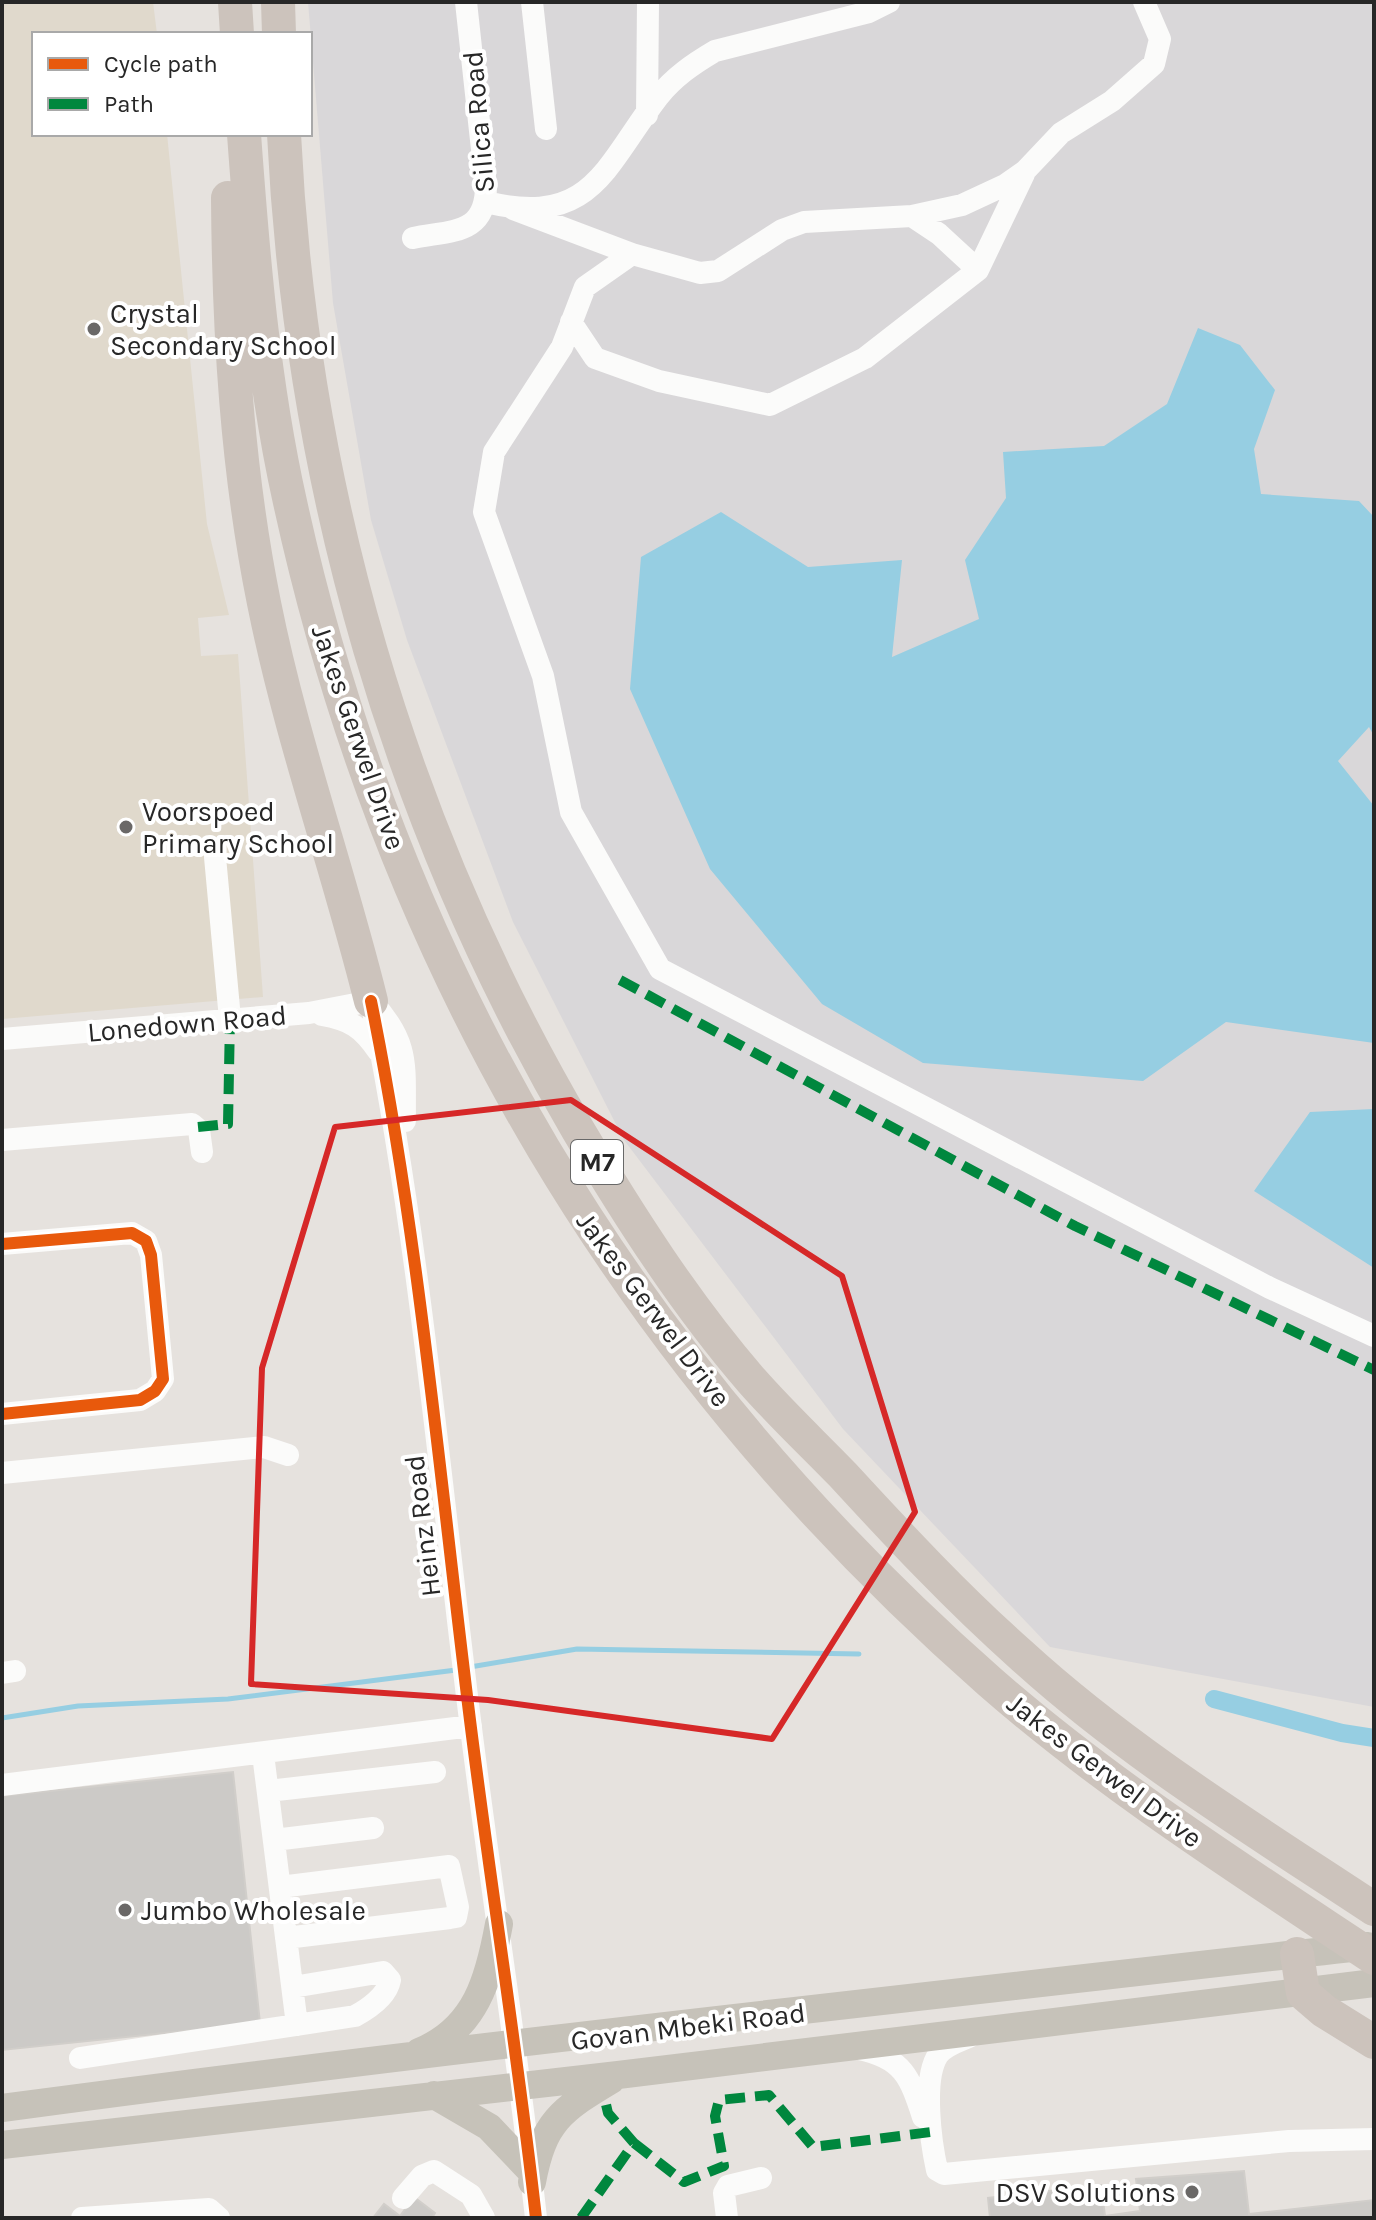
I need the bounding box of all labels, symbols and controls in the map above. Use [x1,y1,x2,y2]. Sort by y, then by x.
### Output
legend [32,32,312,136]
text: Cycle path [104,50,218,78]
street label: Silica Road [456,50,501,194]
text: Path [104,90,154,118]
place label: Crystal Secondary School [110,297,336,362]
marker: Crystal Secondary School [85,320,103,338]
street label: Jakes Gerwel Drive [305,621,412,854]
place label: Voorspoed Primary School [142,795,334,860]
marker: Voorspoed Primary School [117,818,135,836]
street label: Lonedown Road [86,998,288,1049]
road number: M7 [571,1140,623,1184]
street label: Jakes Gerwel Drive [570,1205,738,1413]
street label: Heinz Road [397,1453,448,1599]
street label: Jakes Gerwel Drive [1001,1686,1209,1854]
place label: Jumbo Wholesale [141,1894,366,1927]
marker: Jumbo Wholesale [116,1901,134,1919]
street label: Govan Mbeki Road [569,1996,807,2057]
place label: DSV Solutions [995,2176,1176,2209]
marker: DSV Solutions [1183,2183,1201,2201]

